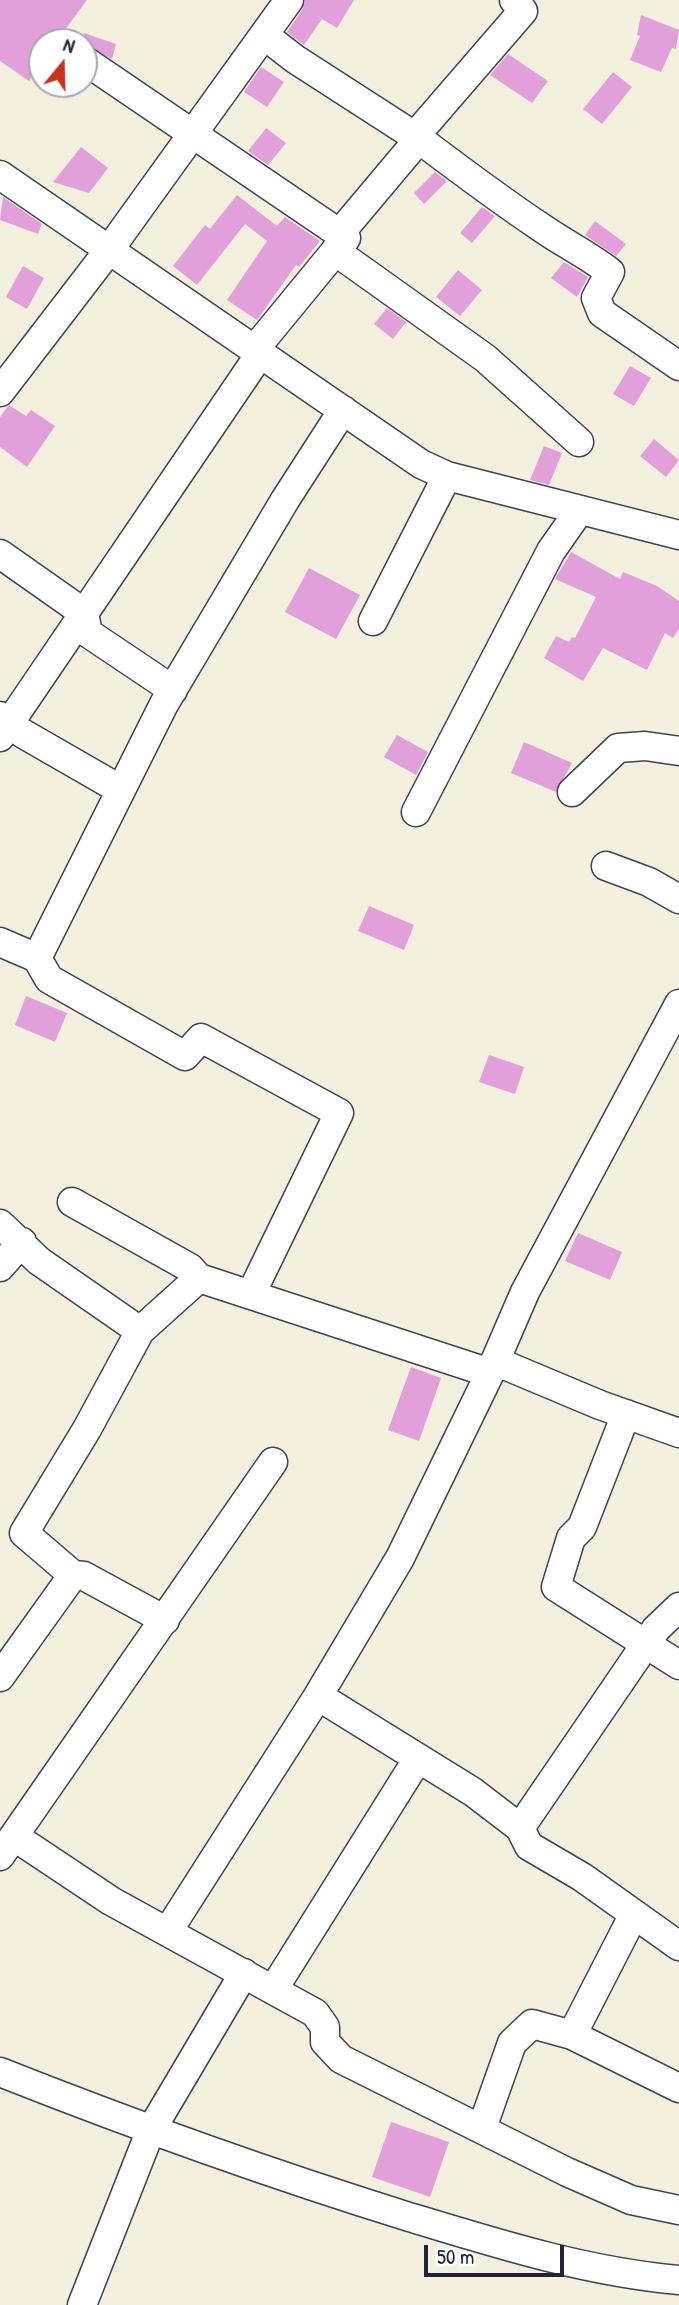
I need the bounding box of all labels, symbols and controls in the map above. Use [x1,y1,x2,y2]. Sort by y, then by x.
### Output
north arrow [28,28,98,98]
text: N [60,31,78,59]
scale bar [427,2232,567,2276]
text: 50 m [437,2242,474,2271]

